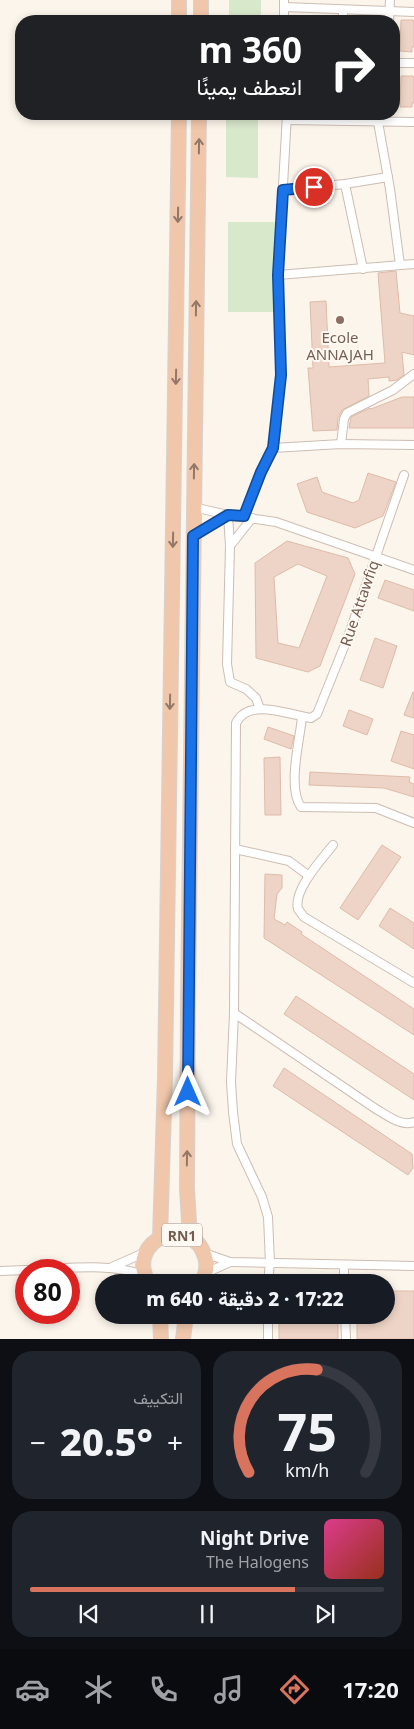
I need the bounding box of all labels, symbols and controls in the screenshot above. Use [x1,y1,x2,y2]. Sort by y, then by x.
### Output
text: 360 m [199,26,302,73]
icon: right [320,35,385,100]
text: انعطف يمينًا [196,71,302,101]
one-way arrow [194,138,204,154]
pin [293,166,335,208]
icon: arrive [300,173,328,201]
one-way arrow [173,206,183,223]
one-way arrow [191,301,201,317]
marker: Ecole ANNAJAH [334,314,346,326]
place label: Ecole ANNAJAH [306,327,374,364]
one-way arrow [171,369,180,385]
one-way arrow [189,463,199,480]
one-way arrow [168,532,178,548]
street label: Rue Attawfiq [335,557,383,649]
one-way arrow [166,694,175,710]
position arrow [161,1065,213,1117]
one-way arrow [182,1151,192,1167]
road number: RN1 [162,1224,202,1246]
speed limit sign: 80 [15,1259,80,1324]
text: 17:22 · 2 دقيقة · 640 m [146,1286,344,1312]
text: التكييف [133,1387,183,1409]
text: 75 [278,1395,337,1466]
text: 20.5° [60,1415,153,1467]
text: − [30,1423,46,1461]
text: + [167,1423,183,1461]
text: km/h [286,1458,329,1482]
text: Night Drive [200,1525,309,1551]
text: The Halogens [206,1551,309,1573]
icon: previous [75,1600,103,1628]
icon: pause [193,1600,221,1628]
icon: next [311,1600,339,1628]
icon: car [15,1672,50,1707]
icon: climate [81,1672,116,1707]
icon: phone [146,1672,181,1707]
icon: music [211,1672,246,1707]
icon: directions [277,1672,312,1707]
text: 17:20 [342,1674,399,1704]

